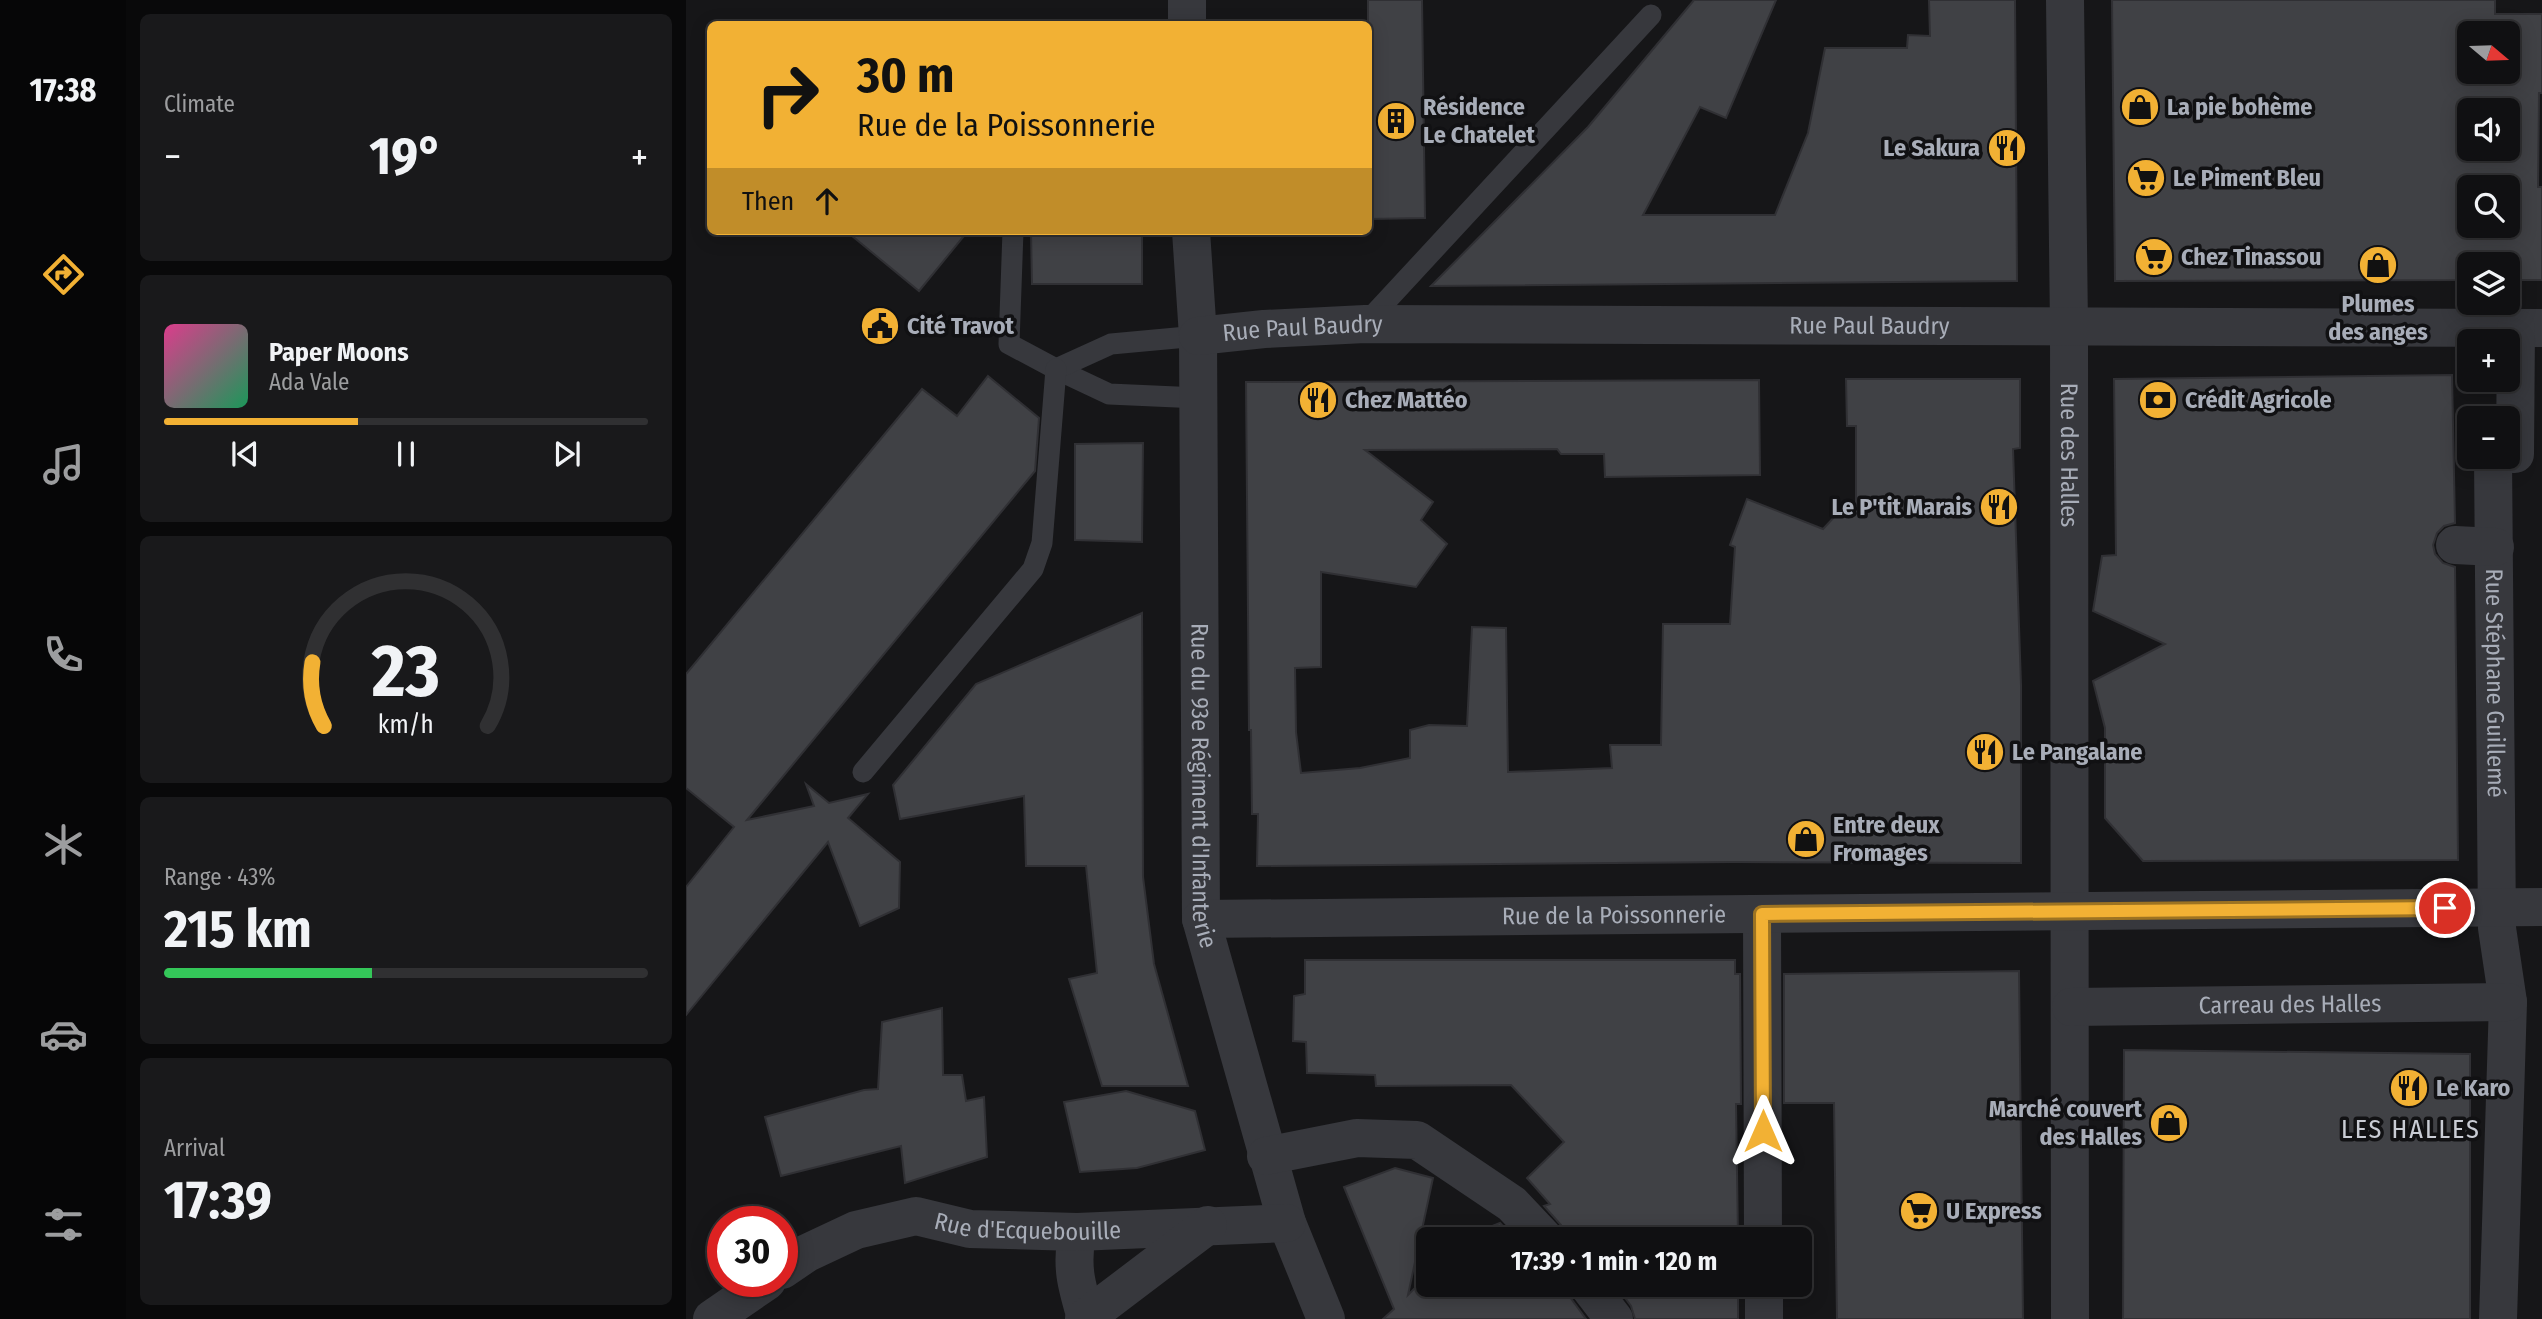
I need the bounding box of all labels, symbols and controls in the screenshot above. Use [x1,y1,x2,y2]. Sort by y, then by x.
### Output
north arrow [2457,21,2520,84]
map controls [2457,21,2520,469]
text: 30 m [857,46,955,105]
icon: right [742,49,833,140]
text: 17:38 [29,71,97,109]
shop icon: La pie bohème [2119,86,2161,128]
text: Climate [164,90,235,118]
place label: Résidence Le Chatelet [1423,93,1535,149]
place label: La pie bohème [2167,93,2312,121]
button: sound [2457,98,2520,161]
building icon: Résidence Le Chatelet [1375,100,1417,142]
text: Rue de la Poissonnerie [857,106,1156,144]
text: 19° [369,125,443,188]
restaurant icon: Le Sakura [1986,127,2028,169]
text: − [164,134,181,180]
text: + [631,134,648,180]
place label: Le Sakura [1883,134,1980,162]
supermarket icon: Le Piment Bleu [2125,157,2167,199]
place label: Le Piment Bleu [2173,164,2321,192]
button: search [2457,175,2520,238]
icon: ahead [808,182,846,220]
text: Then [742,186,794,217]
supermarket icon: Chez Tinassou [2133,236,2175,278]
place label: Chez Tinassou [2181,243,2321,271]
shop icon: Plumes des anges [2357,244,2399,286]
icon: directions [39,250,88,299]
button: layers [2457,252,2520,315]
place label: Plumes des anges [2328,290,2428,346]
public building icon: Cité Travot [859,305,901,347]
street label: Rue Paul Baudry [1221,310,1383,347]
street label: Rue Paul Baudry [1789,311,1950,340]
place label: Cité Travot [907,312,1015,340]
button: + [2457,329,2520,392]
text: Paper Moons [269,337,409,368]
text: Ada Vale [269,368,349,396]
restaurant icon: Chez Mattéo [1297,379,1339,421]
bank icon: Crédit Agricole [2137,379,2179,421]
street label: Rue des Halles [2055,383,2083,527]
place label: Chez Mattéo [1345,386,1468,414]
place label: Crédit Agricole [2185,386,2332,414]
button: − [2457,406,2520,469]
icon: previous [226,435,264,473]
icon: pause [387,435,425,473]
icon: next [548,435,586,473]
icon: music [39,440,88,489]
restaurant icon: Le P'tit Marais [1978,486,2020,528]
place label: Le P'tit Marais [1831,493,1972,521]
street label: Rue Stéphane Guillemé [2480,568,2510,798]
street label: Rue du 93e Régiment d'Infanterie [1185,623,1223,951]
text: 23 [371,628,440,715]
icon: phone [39,630,88,679]
text: km/h [378,709,434,739]
restaurant icon: Le Pangalane [1964,731,2006,773]
place label: Le Pangalane [2012,738,2142,766]
place label: Entre deux Fromages [1833,811,1940,867]
shop icon: Entre deux Fromages [1785,818,1827,860]
icon: climate [39,820,88,869]
text: Range · 43% [164,863,276,891]
pin [2415,878,2475,938]
icon: arrive [2426,889,2464,927]
text: 215 km [164,898,312,961]
street label: Rue de la Poissonnerie [1502,900,1726,930]
street label: Carreau des Halles [2198,989,2382,1020]
icon: car [39,1010,88,1059]
restaurant icon: Le Karo [2388,1067,2430,1109]
place label: Le Karo [2436,1074,2511,1102]
position arrow [1726,1094,1800,1168]
place label: Marché couvert des Halles [1989,1095,2143,1151]
shop icon: Marché couvert des Halles [2148,1102,2190,1144]
district label: LES HALLES [2341,1114,2481,1145]
text: Arrival [164,1134,225,1162]
text: 17:39 [164,1169,272,1232]
supermarket icon: U Express [1898,1190,1940,1232]
place label: U Express [1946,1197,2042,1225]
icon: filters [39,1200,88,1249]
speed limit sign: 30 [707,1206,798,1297]
street label: Rue d'Ecquebouille [932,1207,1122,1246]
text: 17:39 · 1 min · 120 m [1511,1246,1717,1277]

